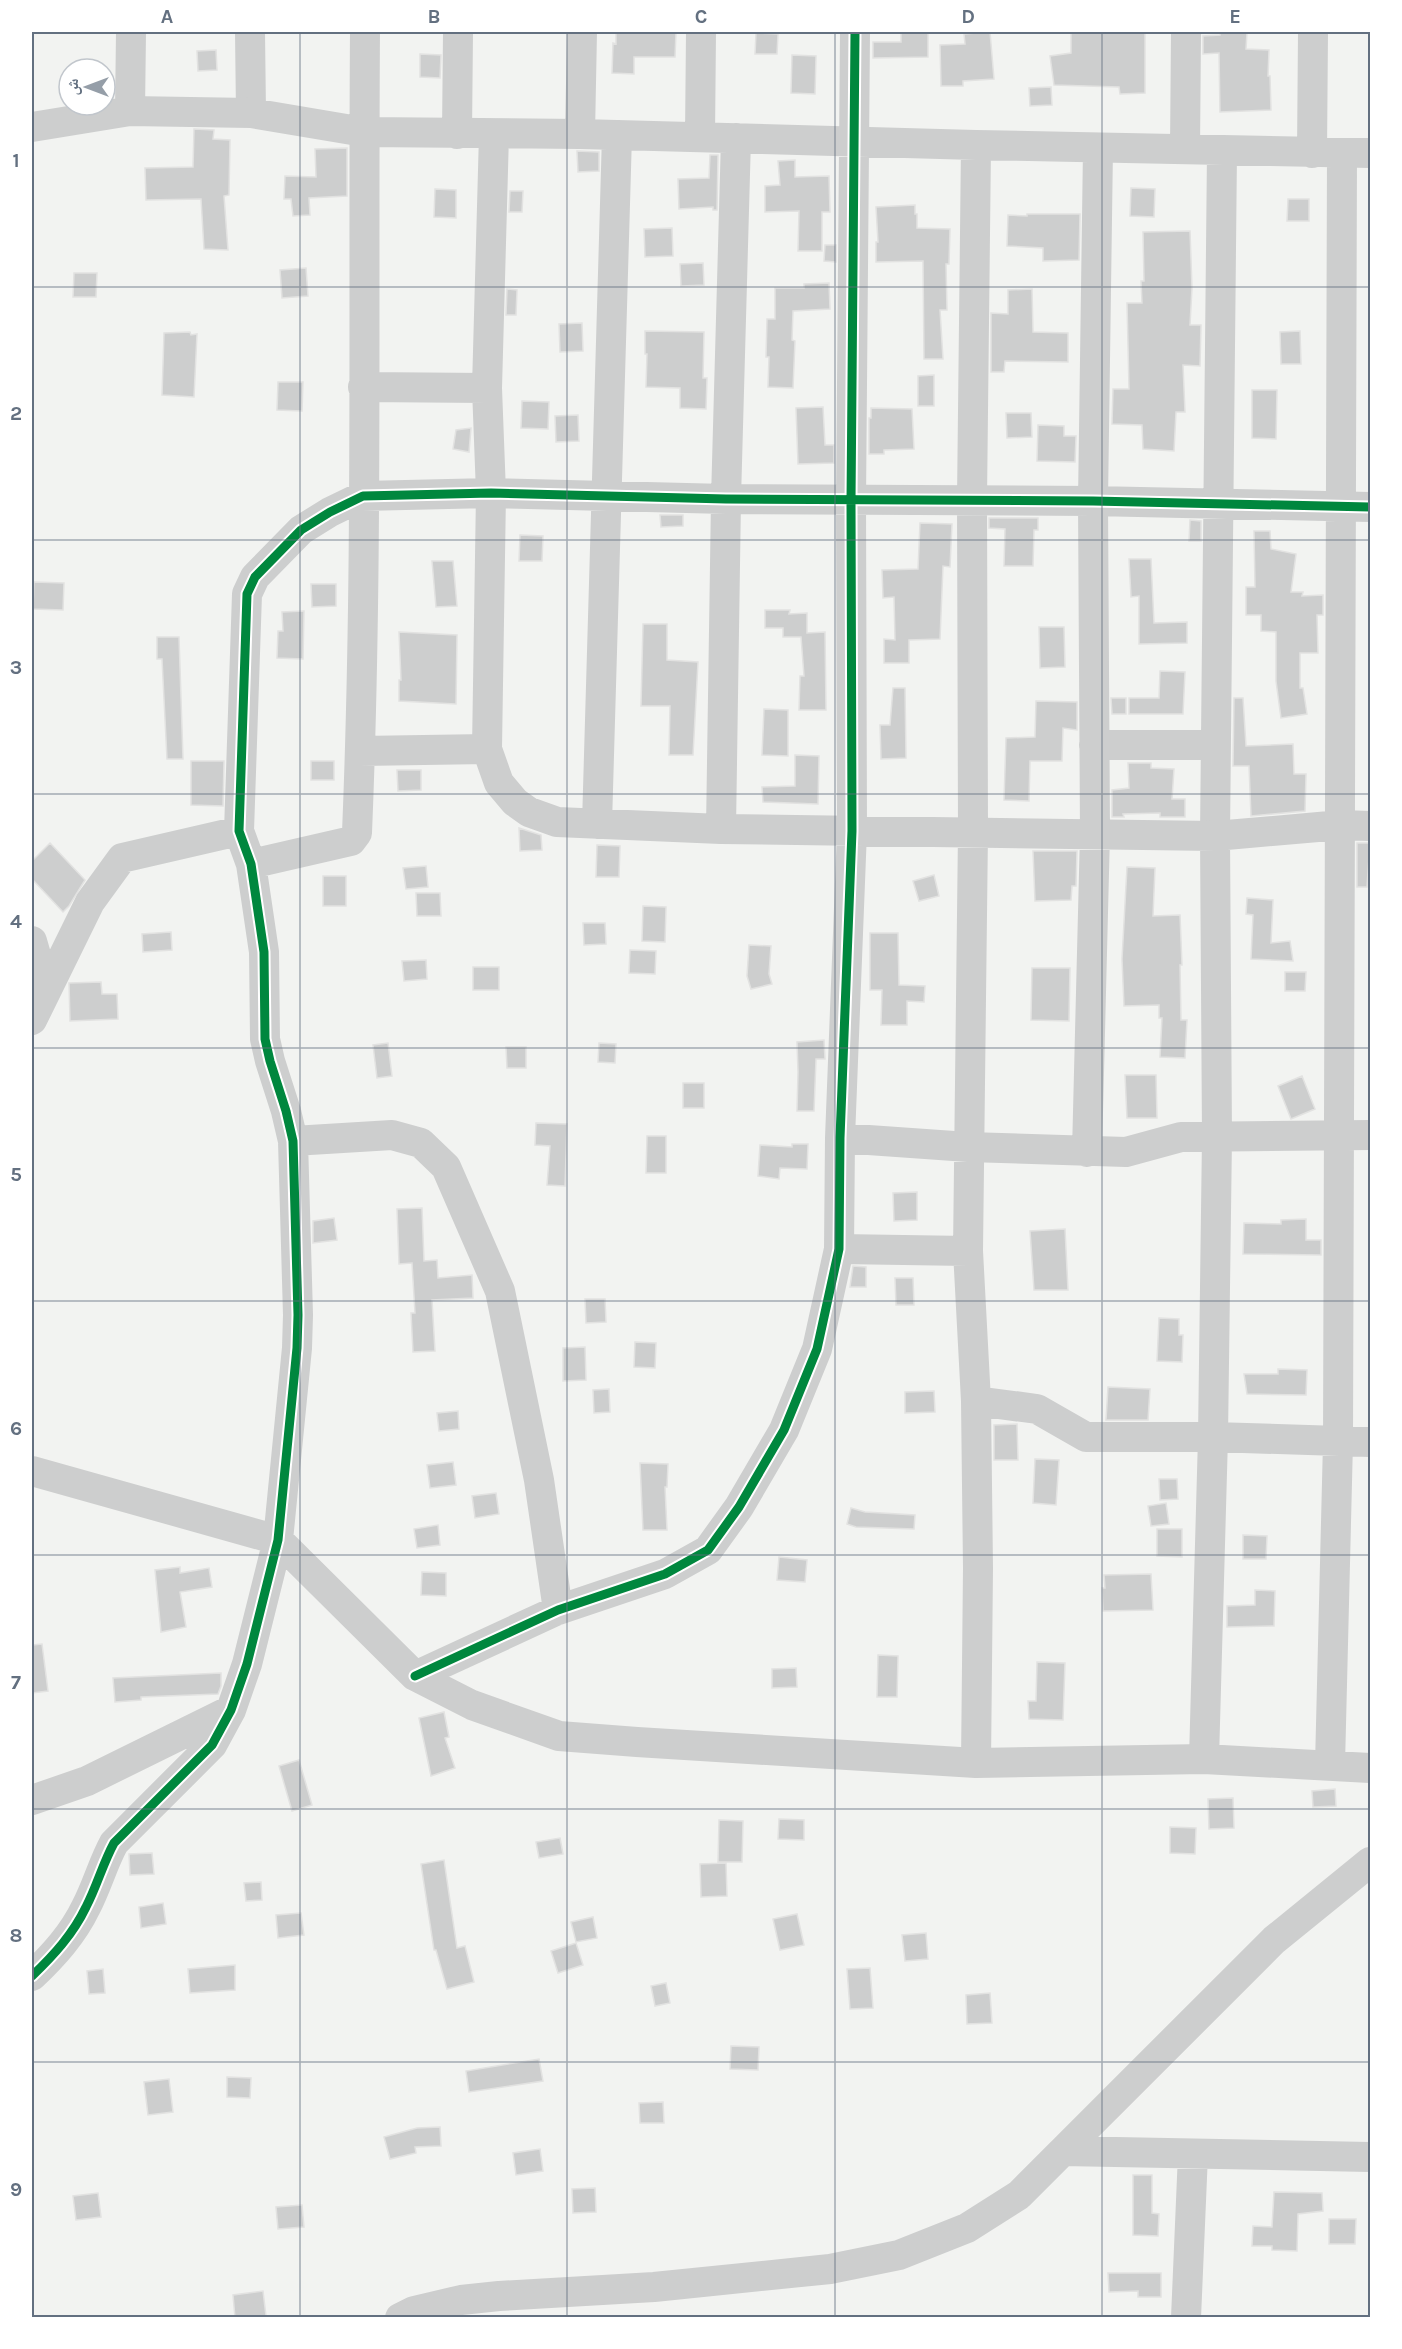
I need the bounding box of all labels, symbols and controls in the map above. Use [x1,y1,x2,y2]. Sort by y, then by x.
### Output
text: A [161,5,174,28]
text: B [428,5,440,28]
text: C [695,5,707,28]
text: D [961,5,975,28]
text: E [1229,5,1241,28]
north arrow [57,57,117,117]
text: ش [63,78,82,95]
text: 1 [12,149,20,172]
text: 2 [10,402,22,425]
text: 3 [10,656,22,679]
text: 4 [10,910,22,933]
text: 5 [10,1163,22,1186]
text: 6 [10,1417,22,1440]
text: 7 [11,1671,21,1694]
text: 8 [10,1924,22,1947]
text: 9 [10,2178,22,2201]

